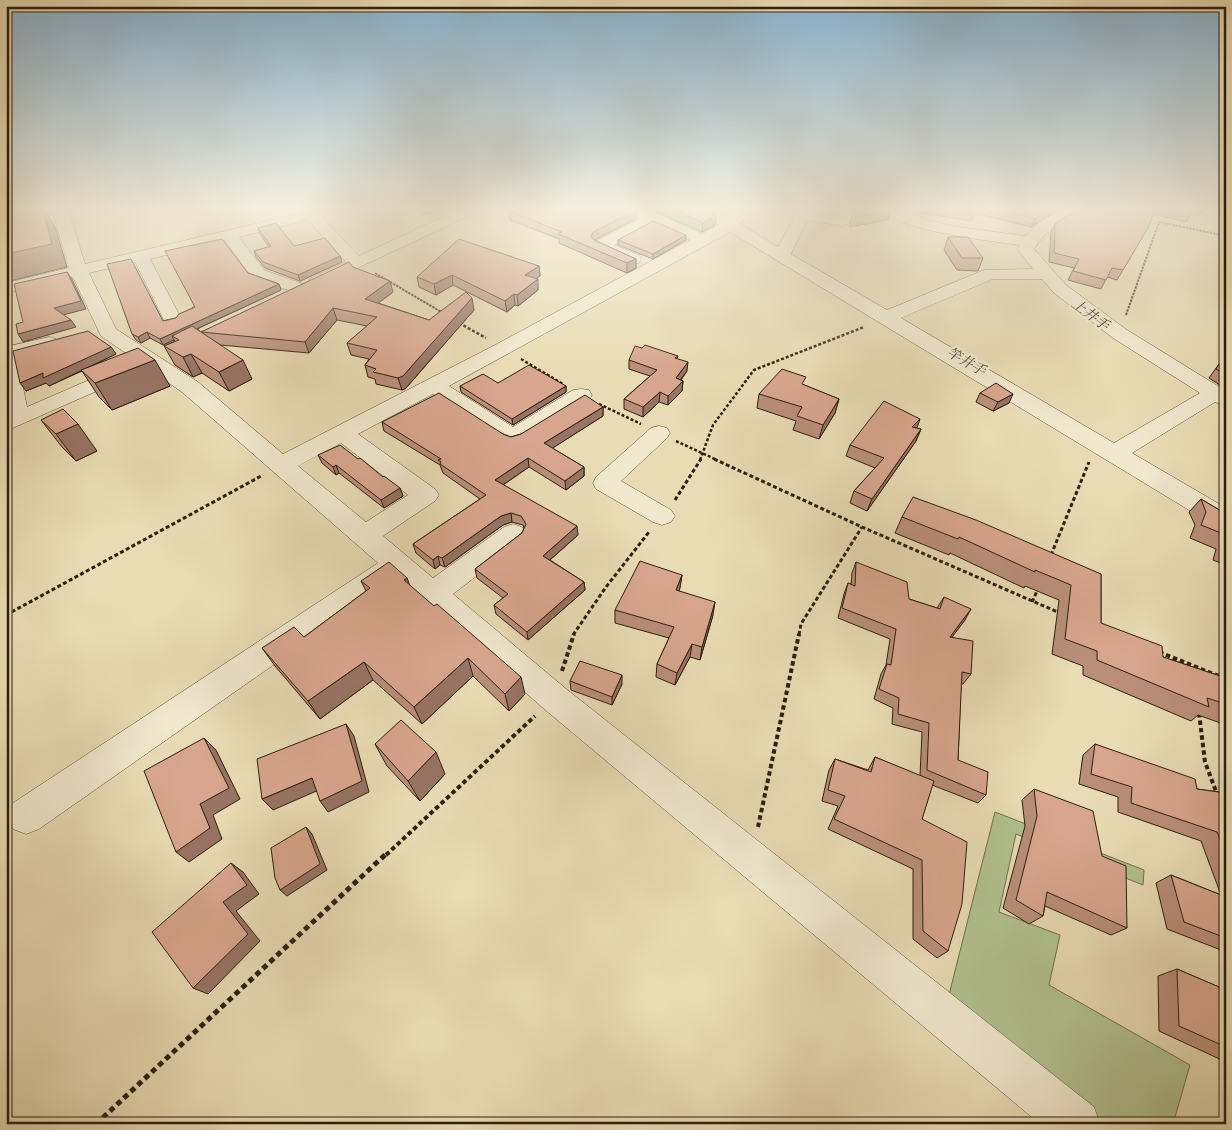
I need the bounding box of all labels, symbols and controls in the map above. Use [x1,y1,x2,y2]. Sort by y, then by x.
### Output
water label: 上井手 [1069,296,1112,334]
water label: 竿井手 [944,345,989,379]

